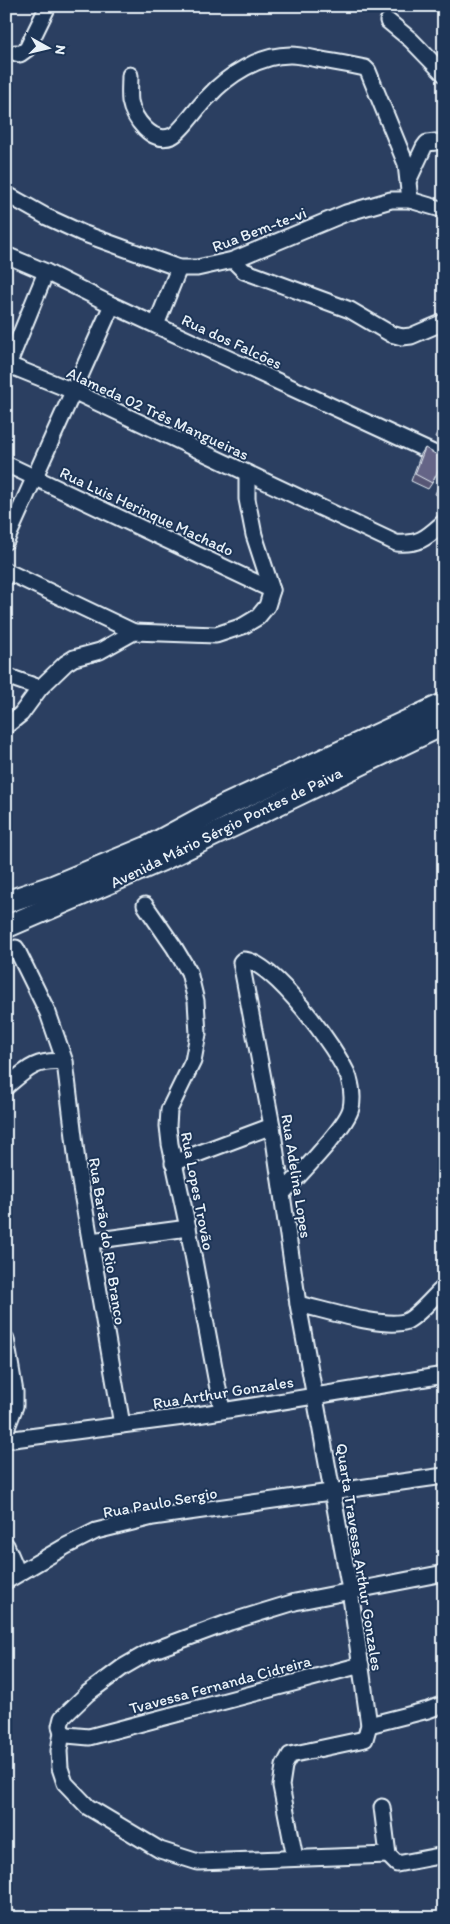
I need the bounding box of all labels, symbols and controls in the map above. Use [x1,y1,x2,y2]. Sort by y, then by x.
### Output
north arrow [22,22,72,72]
text: N [51,44,69,56]
street label: Rua Bem-te-vi [209,203,309,256]
street label: Rua dos Falcões [179,310,285,373]
street label: Alameda 02 Três Mangueiras [64,363,252,464]
street label: Rua Luis Herinque Machado [57,463,237,560]
street label: Avenida Mário Sérgio Pontes de Paiva [107,763,346,892]
street label: Rua Adelina Lopes [277,1113,316,1239]
street label: Rua Lopes Trovão [177,1130,218,1252]
street label: Rua Barão do Rio Branco [85,1156,130,1326]
street label: Rua Arthur Gonzales [151,1372,295,1413]
street label: Quarta Travessa Arthur Gonzales [332,1442,387,1672]
street label: Rua Paulo Sergio [101,1483,219,1522]
street label: Tvavessa Fernanda Cidreira [127,1651,314,1718]

